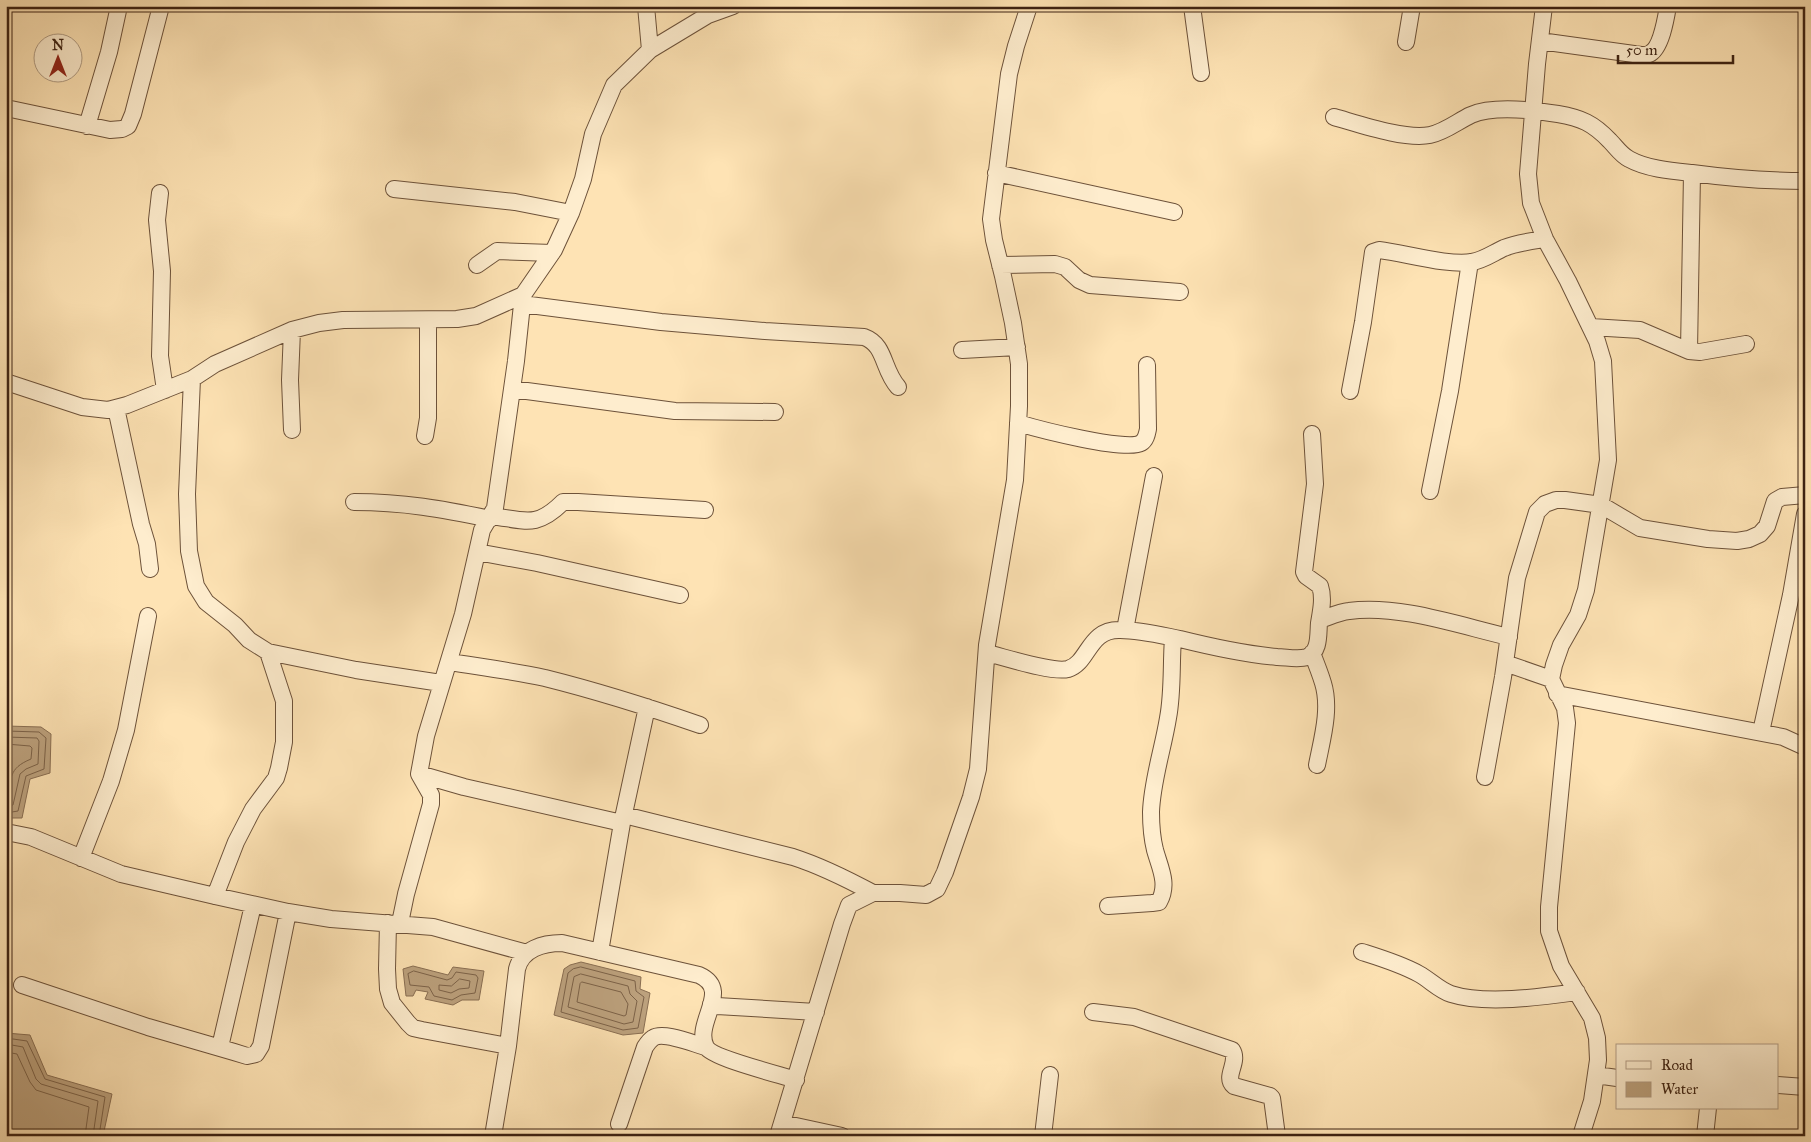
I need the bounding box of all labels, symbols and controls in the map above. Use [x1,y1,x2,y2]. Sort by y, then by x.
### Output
north arrow [32,32,82,82]
scale bar [1618,32,1734,64]
text: N [52,37,64,54]
text: 50 m [1626,41,1658,59]
legend [1616,1044,1778,1110]
text: Road [1661,1056,1693,1074]
text: Water [1661,1080,1698,1098]

